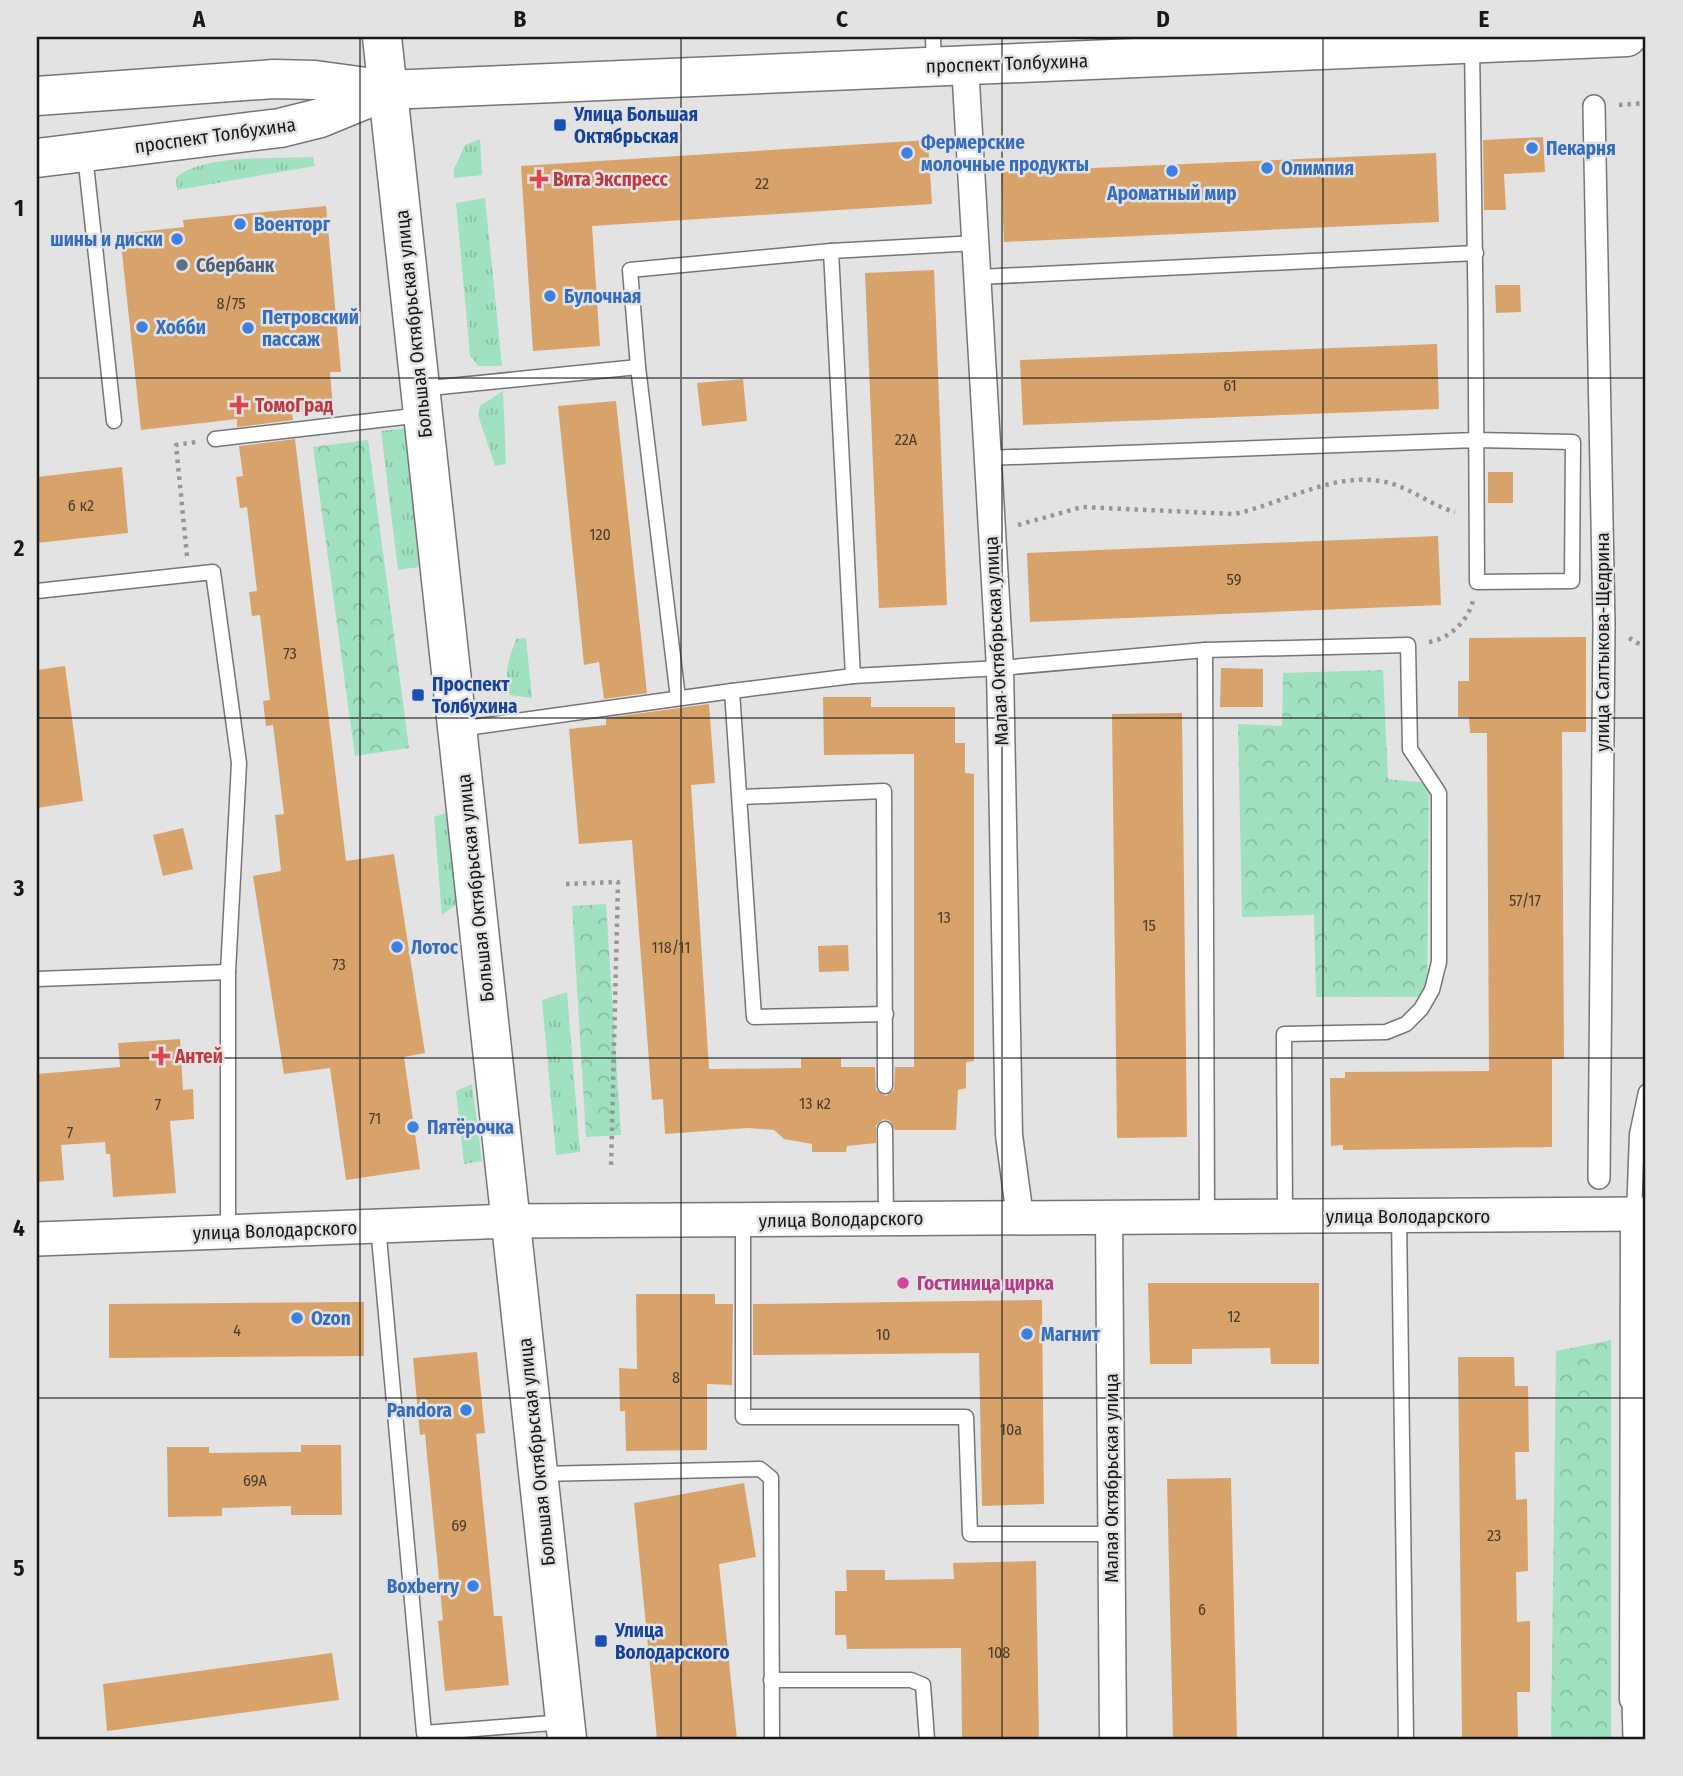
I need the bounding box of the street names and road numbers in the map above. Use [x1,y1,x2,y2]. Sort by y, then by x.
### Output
street label: проспект Толбухина [925,49,1089,78]
street label: проспект Толбухина [133,113,297,158]
street label: Большая Октябрьская улица [390,209,437,439]
street label: улица Салтыкова-Щедрина [1591,532,1614,752]
street label: Малая Октябрьская улица [980,536,1013,746]
street label: Большая Октябрьская улица [452,773,499,1003]
street label: улица Володарского [1326,1205,1490,1228]
street label: улица Володарского [759,1207,923,1232]
street label: улица Володарского [192,1216,358,1245]
street label: Большая Октябрьская улица [513,1337,560,1567]
street label: Малая Октябрьская улица [1100,1373,1123,1583]

